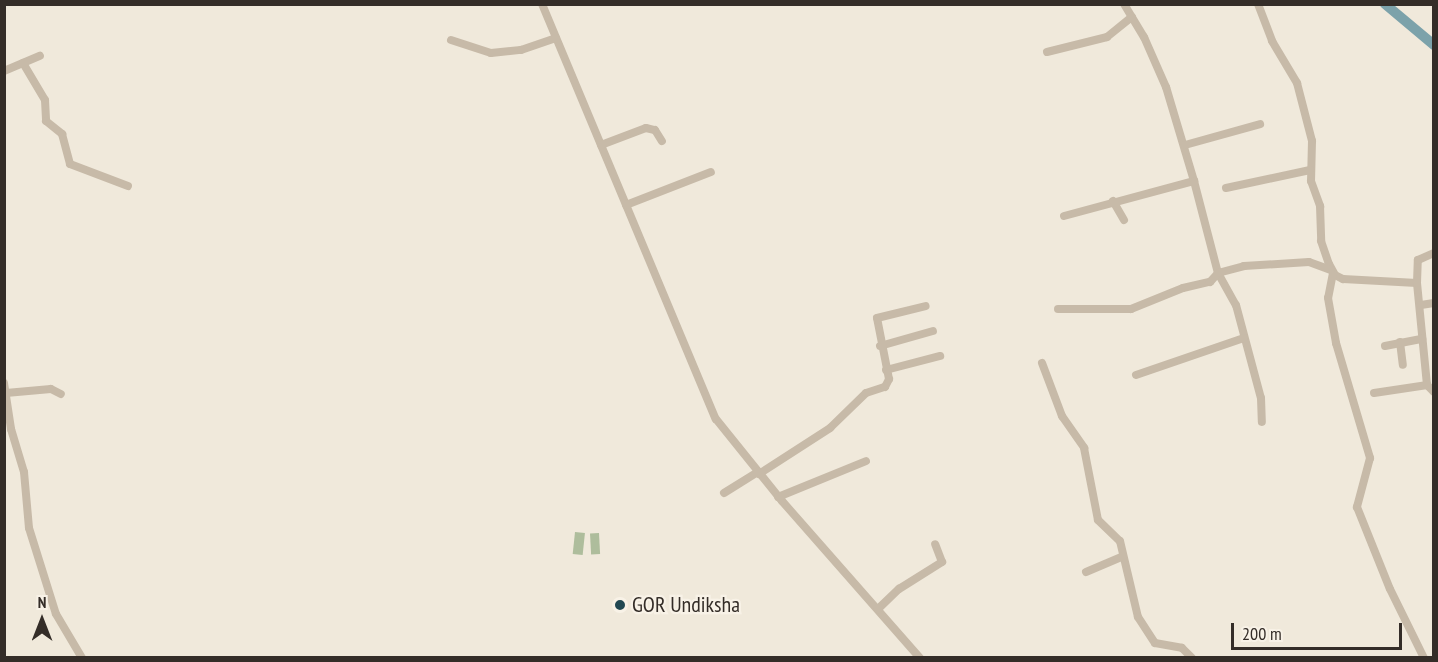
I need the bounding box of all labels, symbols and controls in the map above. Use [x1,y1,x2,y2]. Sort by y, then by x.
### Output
north arrow [12,590,72,650]
text: N [38,592,46,612]
place label: GOR Undiksha [632,592,740,618]
marker: GOR Undiksha [613,598,627,612]
scale bar [1234,611,1405,649]
text: 200 m [1242,622,1282,645]

